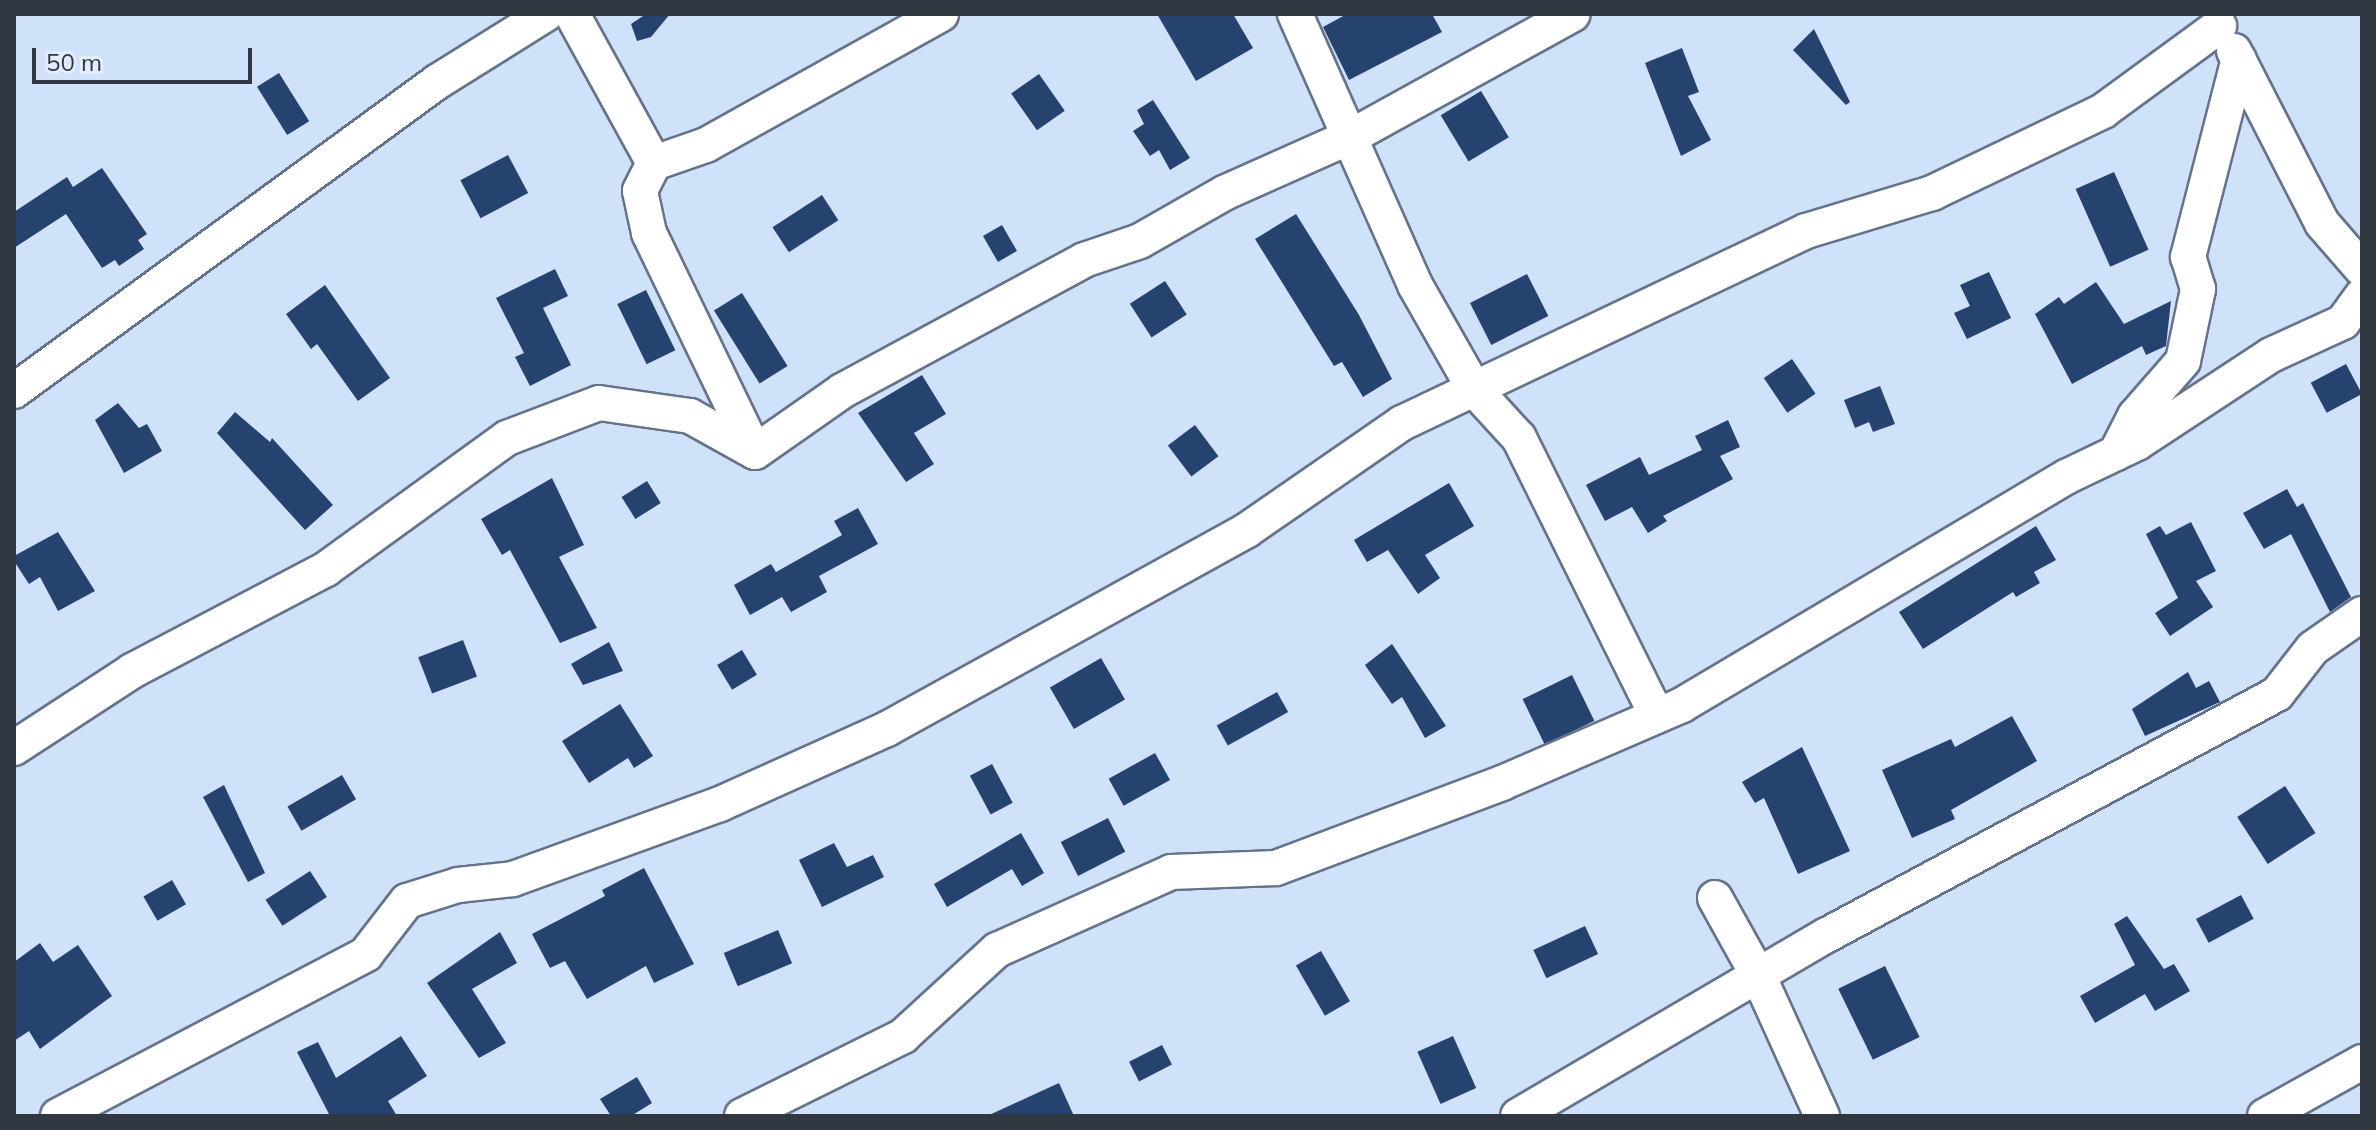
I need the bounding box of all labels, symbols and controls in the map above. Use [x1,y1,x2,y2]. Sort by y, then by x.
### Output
scale bar [36,32,256,82]
text: 50 m [46,47,102,77]

